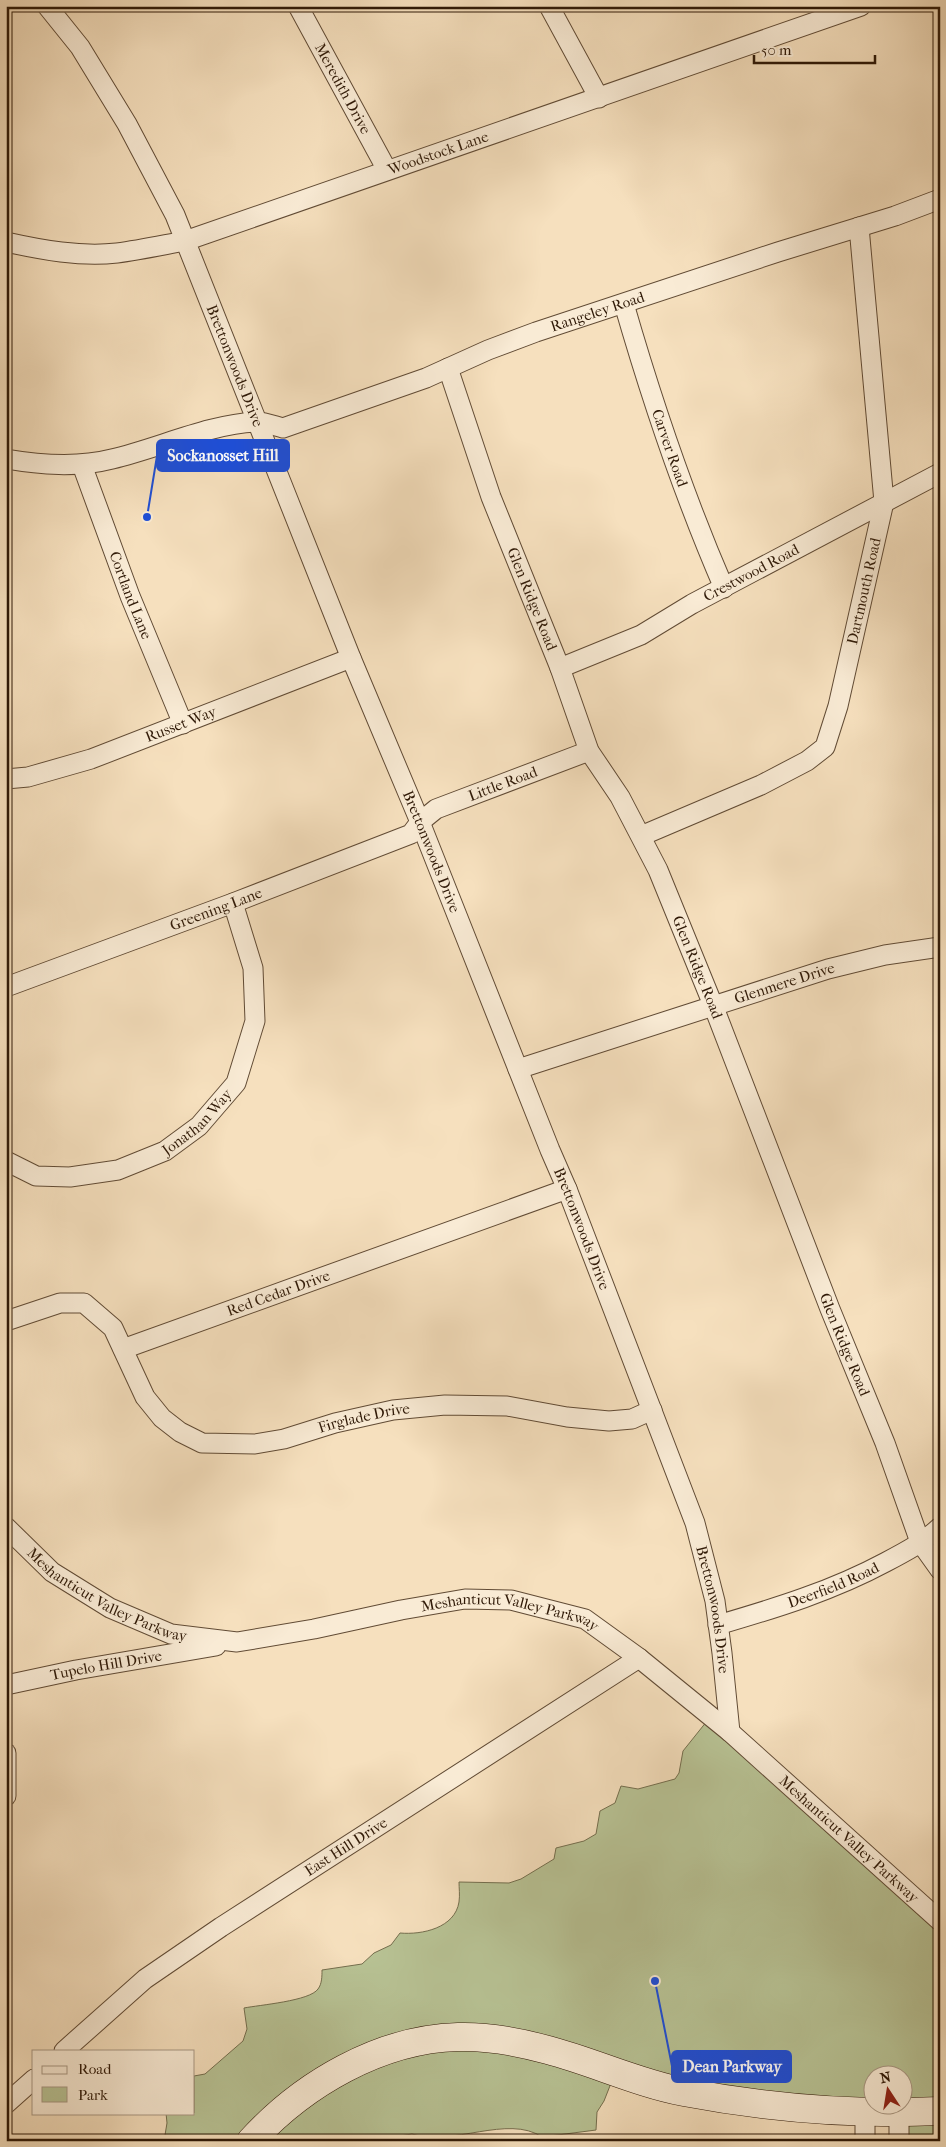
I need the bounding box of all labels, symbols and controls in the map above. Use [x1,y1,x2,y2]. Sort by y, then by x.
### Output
scale bar [754,32,875,64]
street label: Meredith Drive [311,40,375,138]
text: 50 m [761,41,792,59]
street label: Woodstock Lane [384,127,491,179]
street label: Rangeley Road [548,288,648,336]
street label: Brettonwoods Drive [203,302,267,430]
street label: Carver Road [648,407,692,490]
callout: Sockanosset Hill [157,440,289,471]
text: Sockanosset Hill [167,446,279,465]
street label: Dartmouth Road [843,535,885,646]
street label: Crestwood Road [700,540,803,605]
street label: Glen Ridge Road [503,545,561,654]
street label: Cortland Lane [105,549,156,642]
street label: Russet Way [143,702,220,746]
street label: Little Road [466,762,541,805]
street label: Brettonwoods Drive [399,788,464,916]
street label: Greening Lane [167,883,265,935]
street label: Glen Ridge Road [669,913,727,1022]
street label: Glenmere Drive [732,959,837,1008]
street label: Jonathan Way [158,1085,236,1160]
street label: Brettonwoods Drive [550,1165,614,1293]
street label: Red Cedar Drive [224,1266,333,1320]
street label: Glen Ridge Road [816,1291,874,1399]
street label: Firglade Drive [316,1399,411,1437]
street label: Meshanticut Valley Parkway [23,1544,189,1645]
street label: Brettonwoods Drive [692,1544,733,1675]
street label: Deerfield Road [785,1558,883,1612]
street label: Meshanticut Valley Parkway [420,1590,603,1636]
street label: Tupelo Hill Drive [49,1646,164,1684]
street label: Meshanticut Valley Parkway [775,1772,923,1907]
street label: East Hill Drive [301,1813,391,1880]
legend [32,2050,195,2114]
callout: Dean Parkway [672,2051,791,2082]
text: Dean Parkway [682,2057,783,2077]
text: Road [78,2060,112,2078]
north arrow [864,2064,914,2114]
text: N [878,2068,893,2087]
text: Park [78,2086,108,2104]

